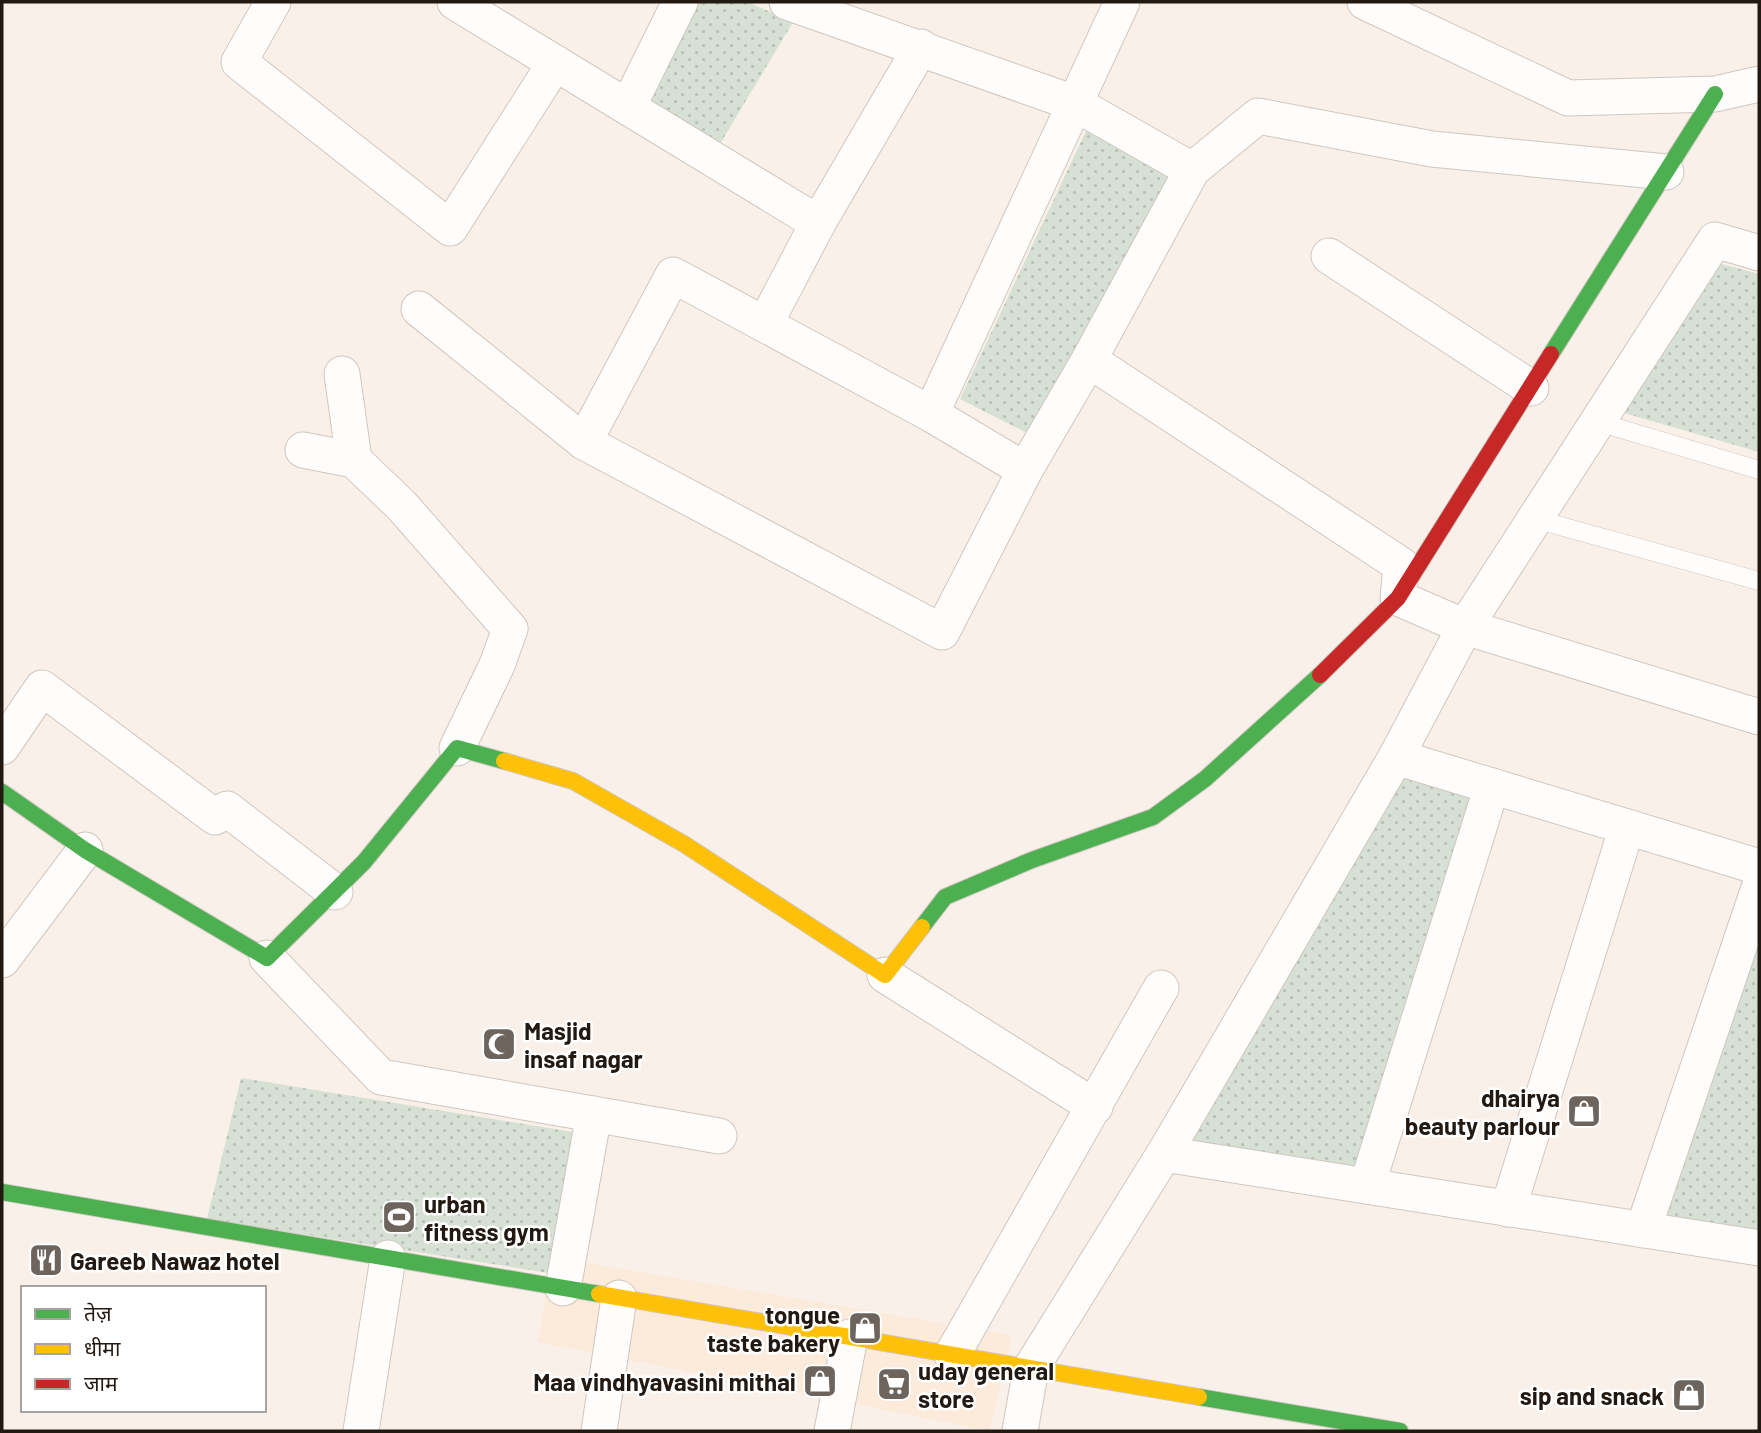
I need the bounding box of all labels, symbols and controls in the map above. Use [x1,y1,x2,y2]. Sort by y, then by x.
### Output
place label: Masjid insaf nagar [524,1016,643,1073]
mosque icon: Masjid insaf nagar [480,1025,518,1063]
place label: dhairya beauty parlour [1405,1083,1560,1140]
shop icon: dhairya beauty parlour [1565,1092,1603,1130]
place label: urban fitness gym [424,1189,549,1246]
sports icon: urban fitness gym [380,1198,418,1236]
restaurant icon: Gareeb Nawaz hotel [27,1241,65,1279]
place label: Gareeb Nawaz hotel [70,1246,280,1275]
legend [21,1286,266,1412]
text: तेज़ [84,1300,112,1325]
place label: tongue taste bakery [707,1300,840,1357]
shop icon: tongue taste bakery [846,1309,884,1347]
text: धीमा [84,1335,121,1360]
place label: uday general store [918,1356,1054,1413]
shop icon: Maa vindhyavasini mithai [801,1362,839,1400]
supermarket icon: uday general store [875,1365,913,1403]
place label: Maa vindhyavasini mithai [533,1367,796,1396]
text: जाम [84,1370,118,1395]
shop icon: sip and snack [1670,1376,1708,1414]
place label: sip and snack [1520,1381,1664,1410]

